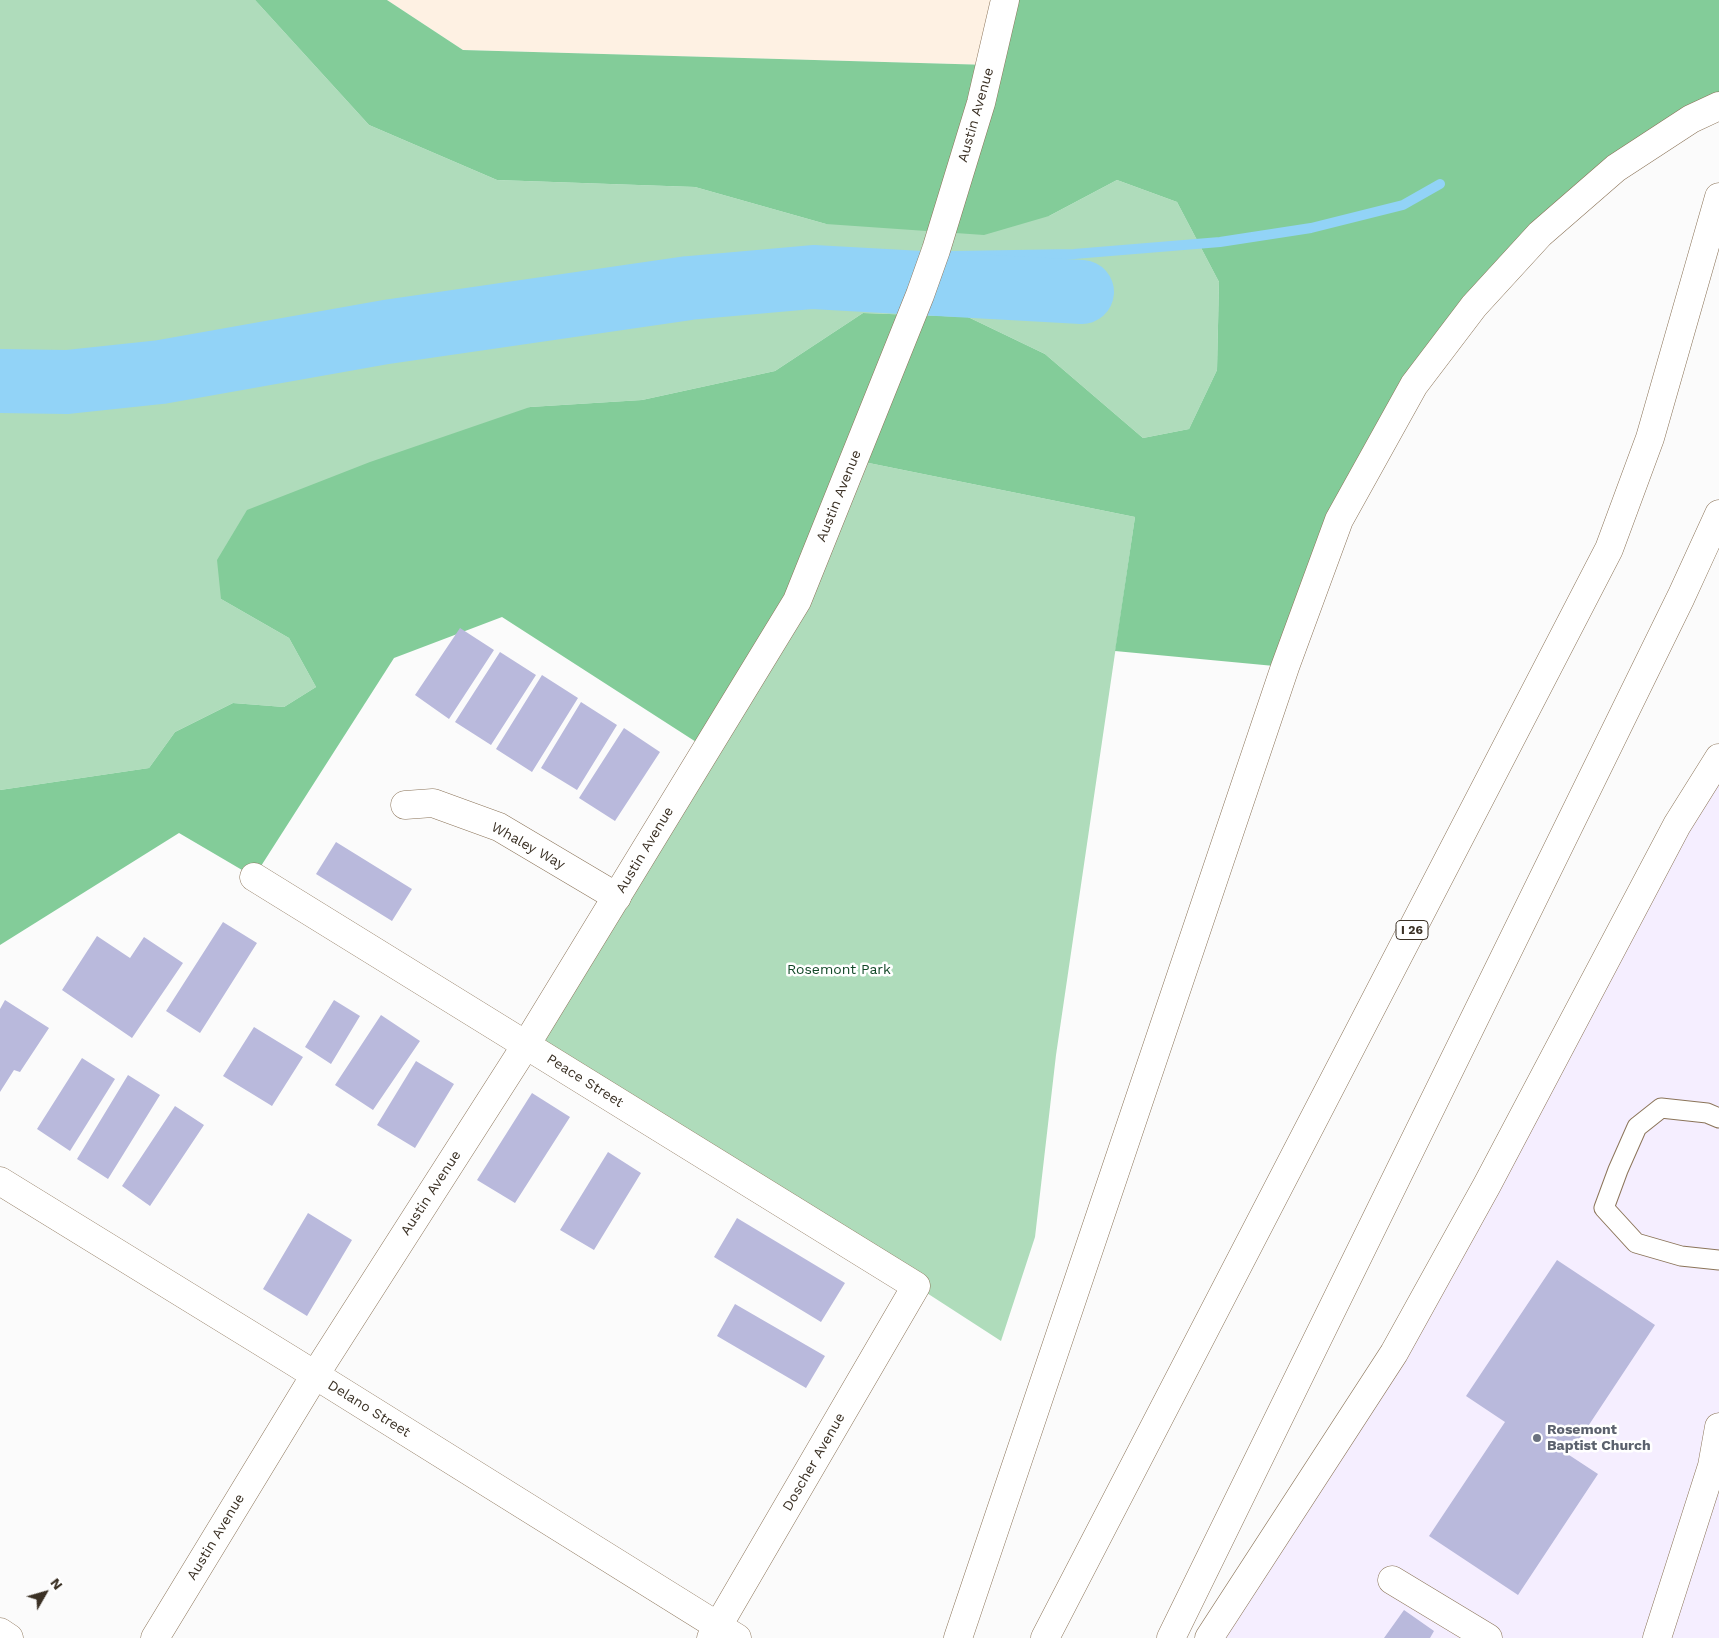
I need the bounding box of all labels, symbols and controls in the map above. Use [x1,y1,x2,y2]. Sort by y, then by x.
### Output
street label: Austin Avenue [954,66,998,164]
street label: Austin Avenue [813,448,865,544]
street label: Austin Avenue [613,804,677,896]
street label: Whaley Way [488,819,568,873]
road number: I 26 [1396,920,1428,940]
park label: Rosemont Park [787,962,891,978]
street label: Peace Street [544,1051,626,1111]
street label: Austin Avenue [397,1147,465,1239]
street label: Delano Street [325,1377,413,1441]
street label: Doscher Avenue [779,1410,849,1514]
place label: Rosemont Baptist Church [1547,1422,1651,1454]
marker: Rosemont Baptist Church [1531,1432,1543,1444]
street label: Austin Avenue [184,1491,248,1583]
north arrow [20,1568,70,1618]
text: N [47,1575,66,1593]

